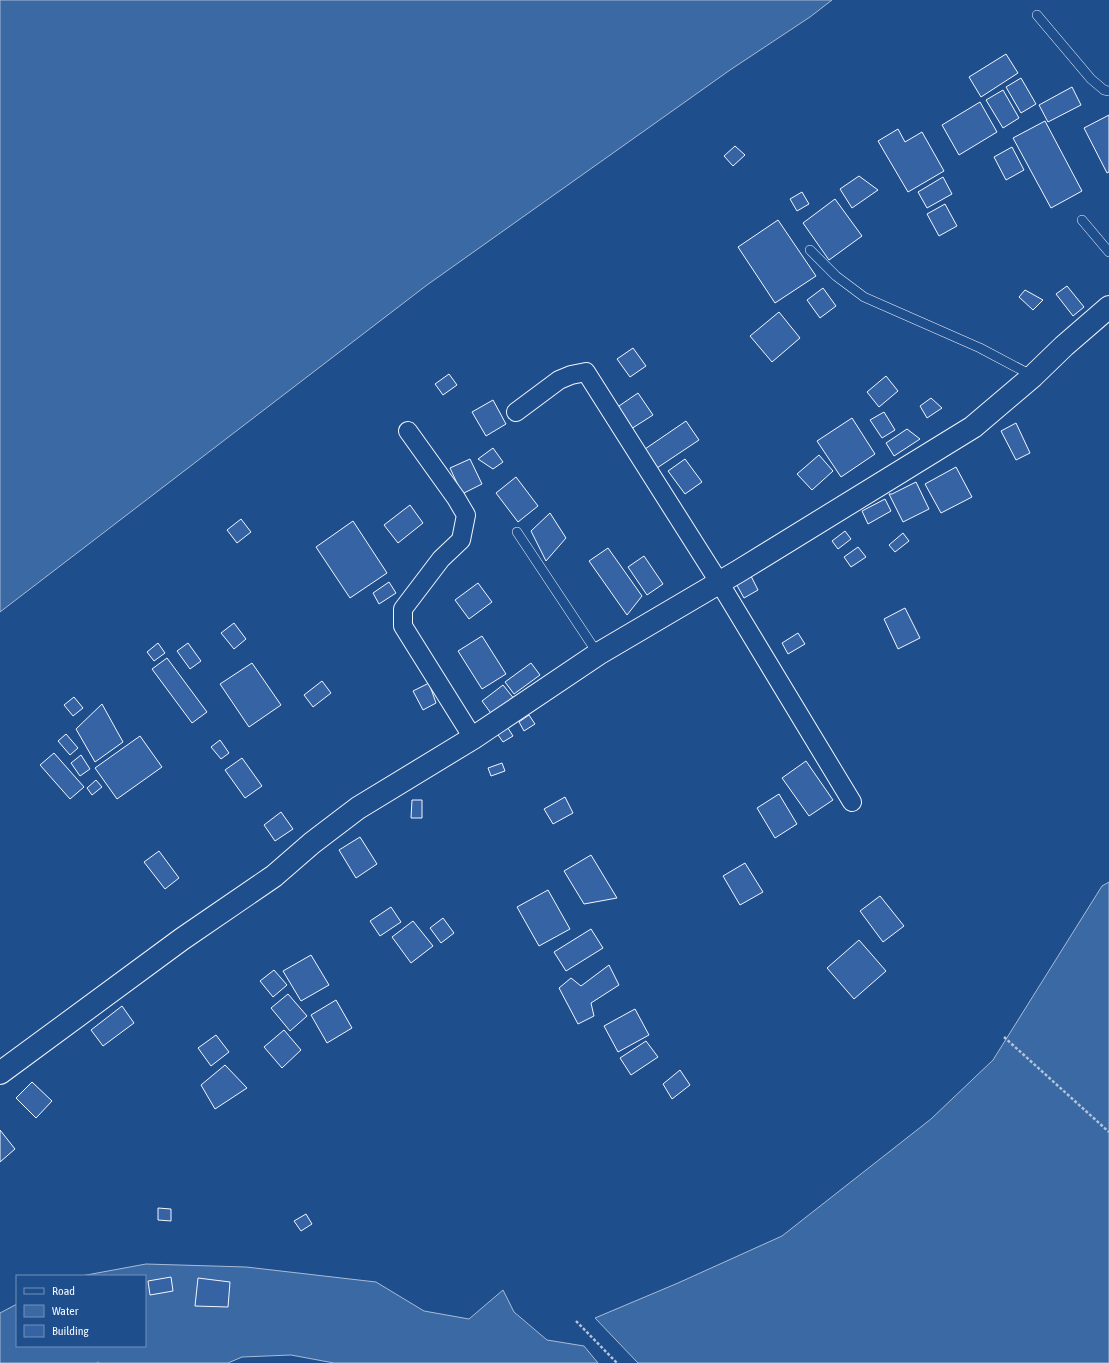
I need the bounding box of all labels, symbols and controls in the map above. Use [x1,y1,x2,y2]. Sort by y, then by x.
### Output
legend [16,1275,146,1347]
text: Road [52,1284,75,1298]
text: Water [52,1304,79,1318]
text: Building [52,1324,90,1338]

